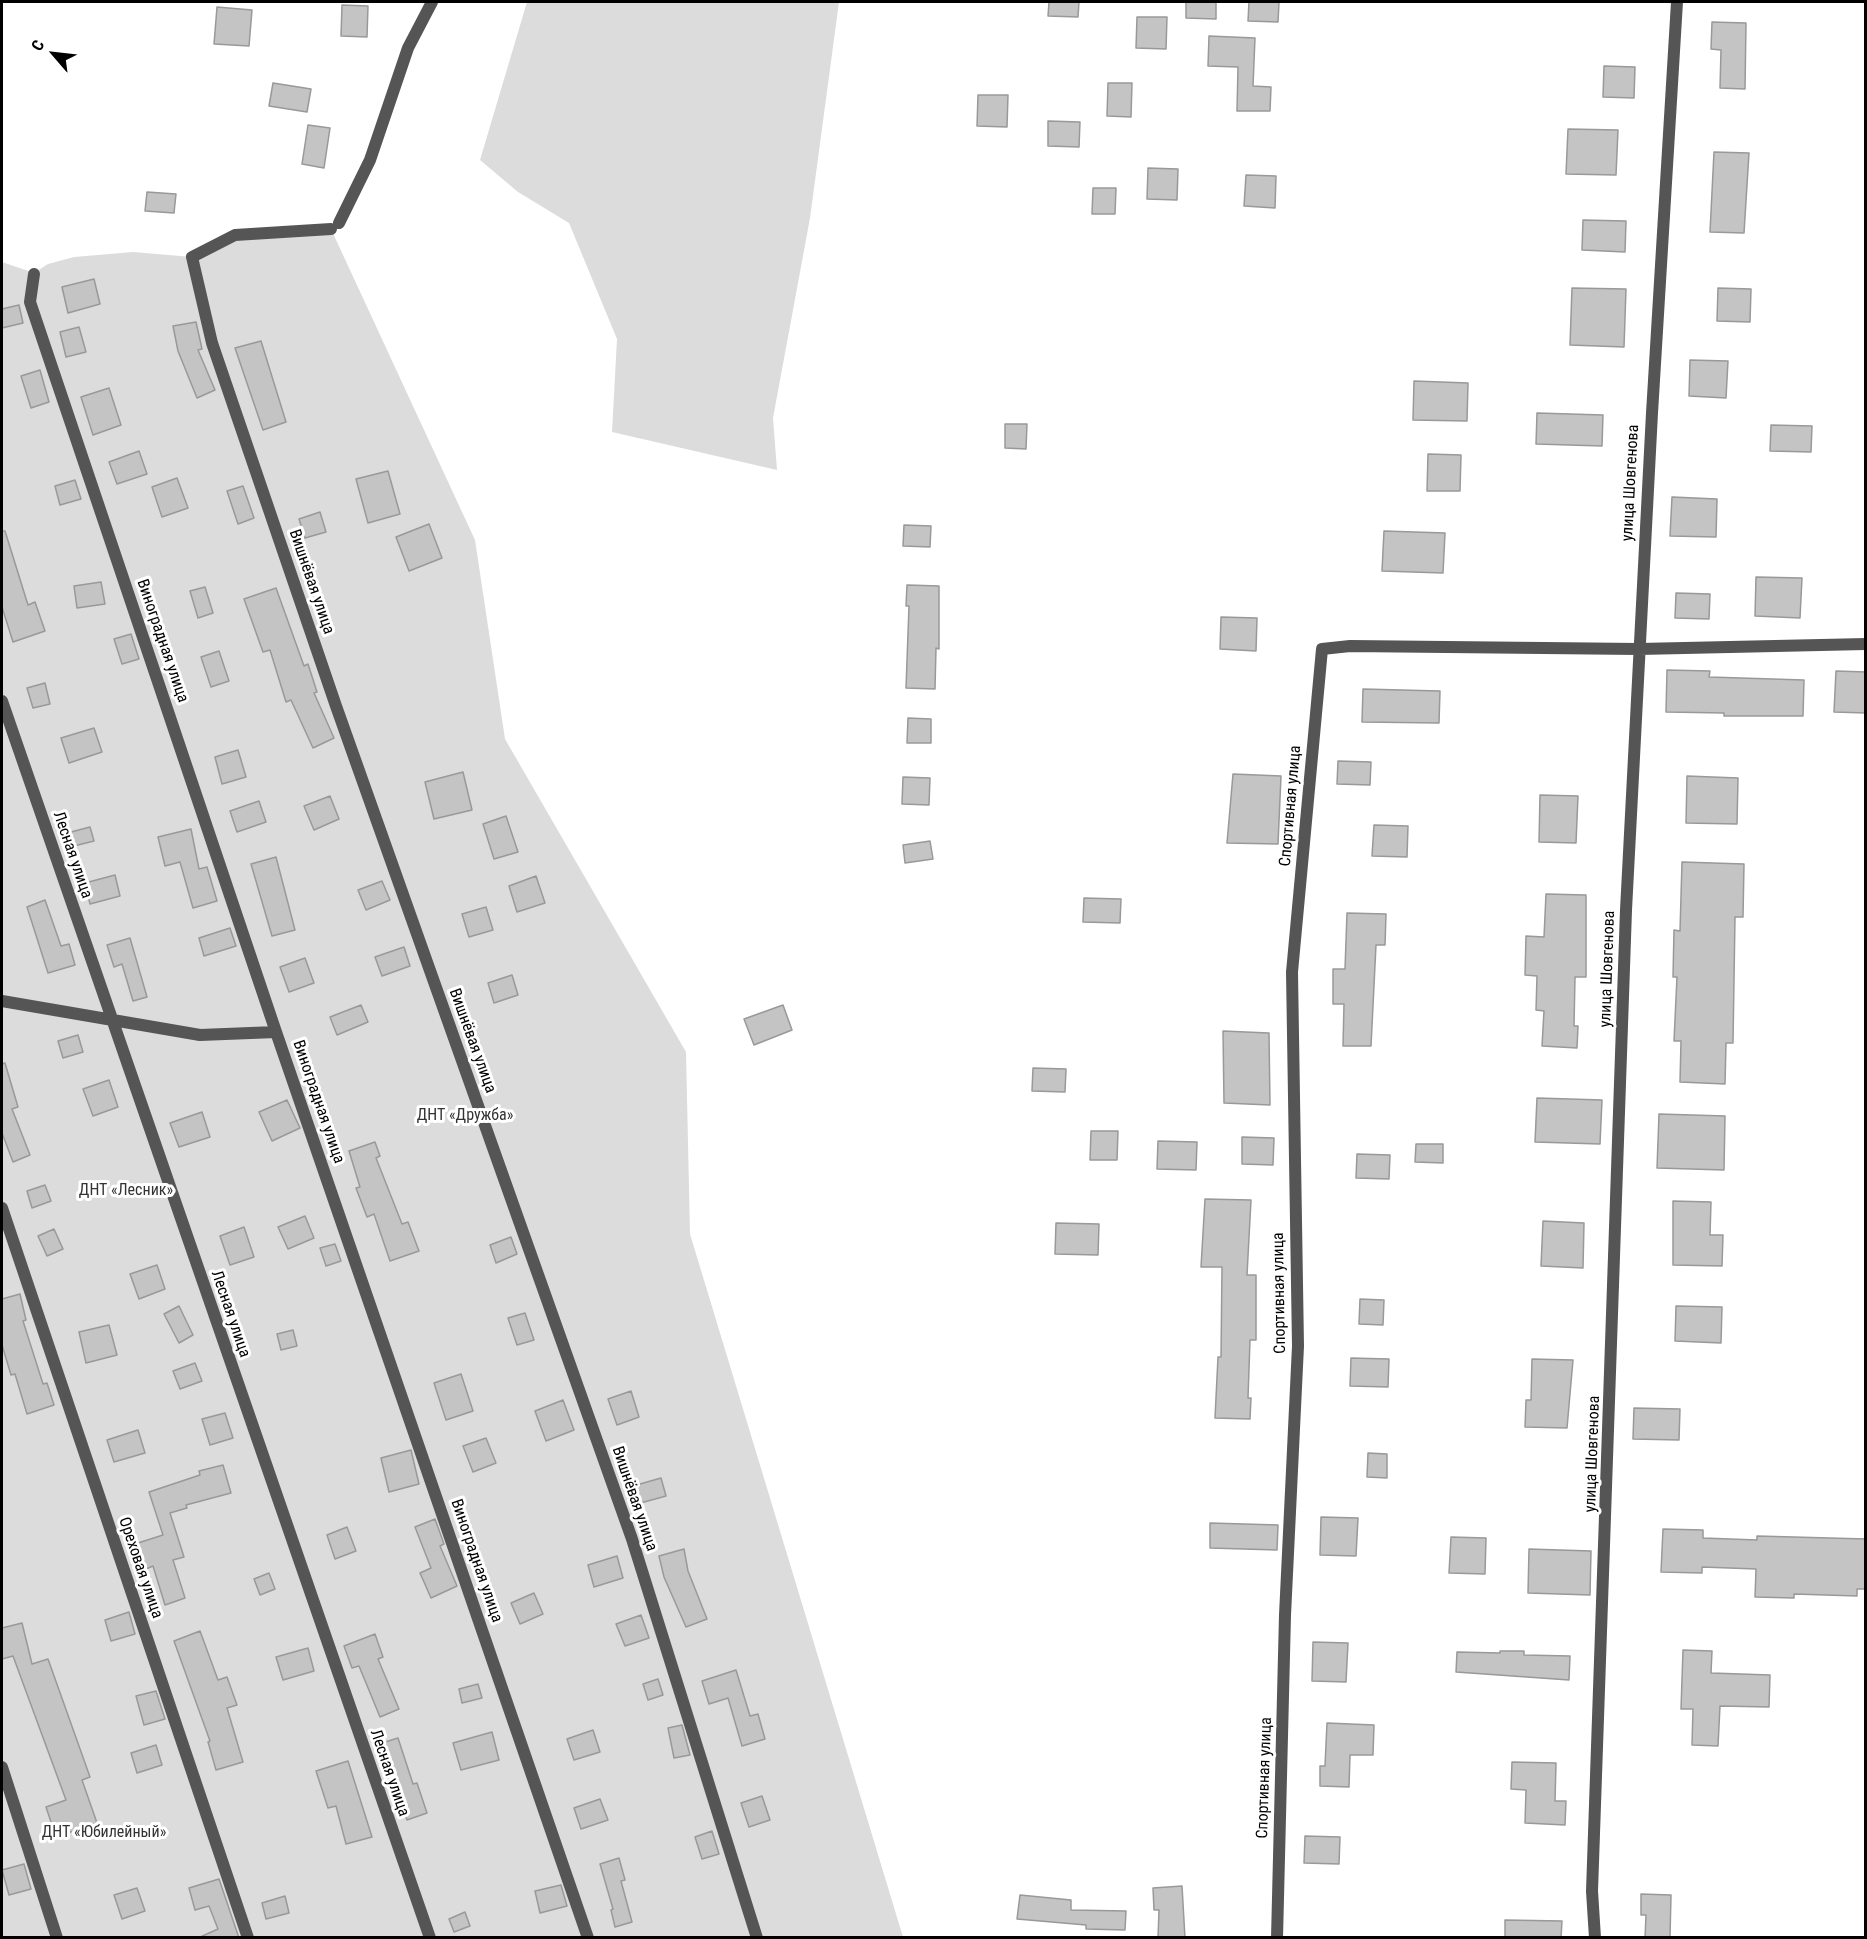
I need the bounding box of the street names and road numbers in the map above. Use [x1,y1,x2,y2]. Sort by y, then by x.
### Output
street label: улица Шовгенова [1618,424,1644,542]
street label: Вишнёвая улица [284,527,338,637]
street label: Виноградная улица [132,577,192,705]
street label: Спортивная улица [1276,745,1306,867]
street label: Лесная улица [48,809,96,901]
street label: улица Шовгенова [1596,910,1620,1028]
street label: Вишнёвая улица [444,986,500,1096]
street label: Виноградная улица [288,1038,348,1166]
street label: Спортивная улица [1269,1232,1291,1354]
street label: Лесная улица [206,1268,254,1360]
street label: улица Шовгенова [1581,1395,1605,1513]
street label: Вишнёвая улица [607,1444,661,1554]
street label: Виноградная улица [446,1497,506,1625]
street label: Ореховая улица [114,1515,166,1621]
street label: Спортивная улица [1253,1717,1277,1839]
street label: Лесная улица [365,1727,413,1819]

